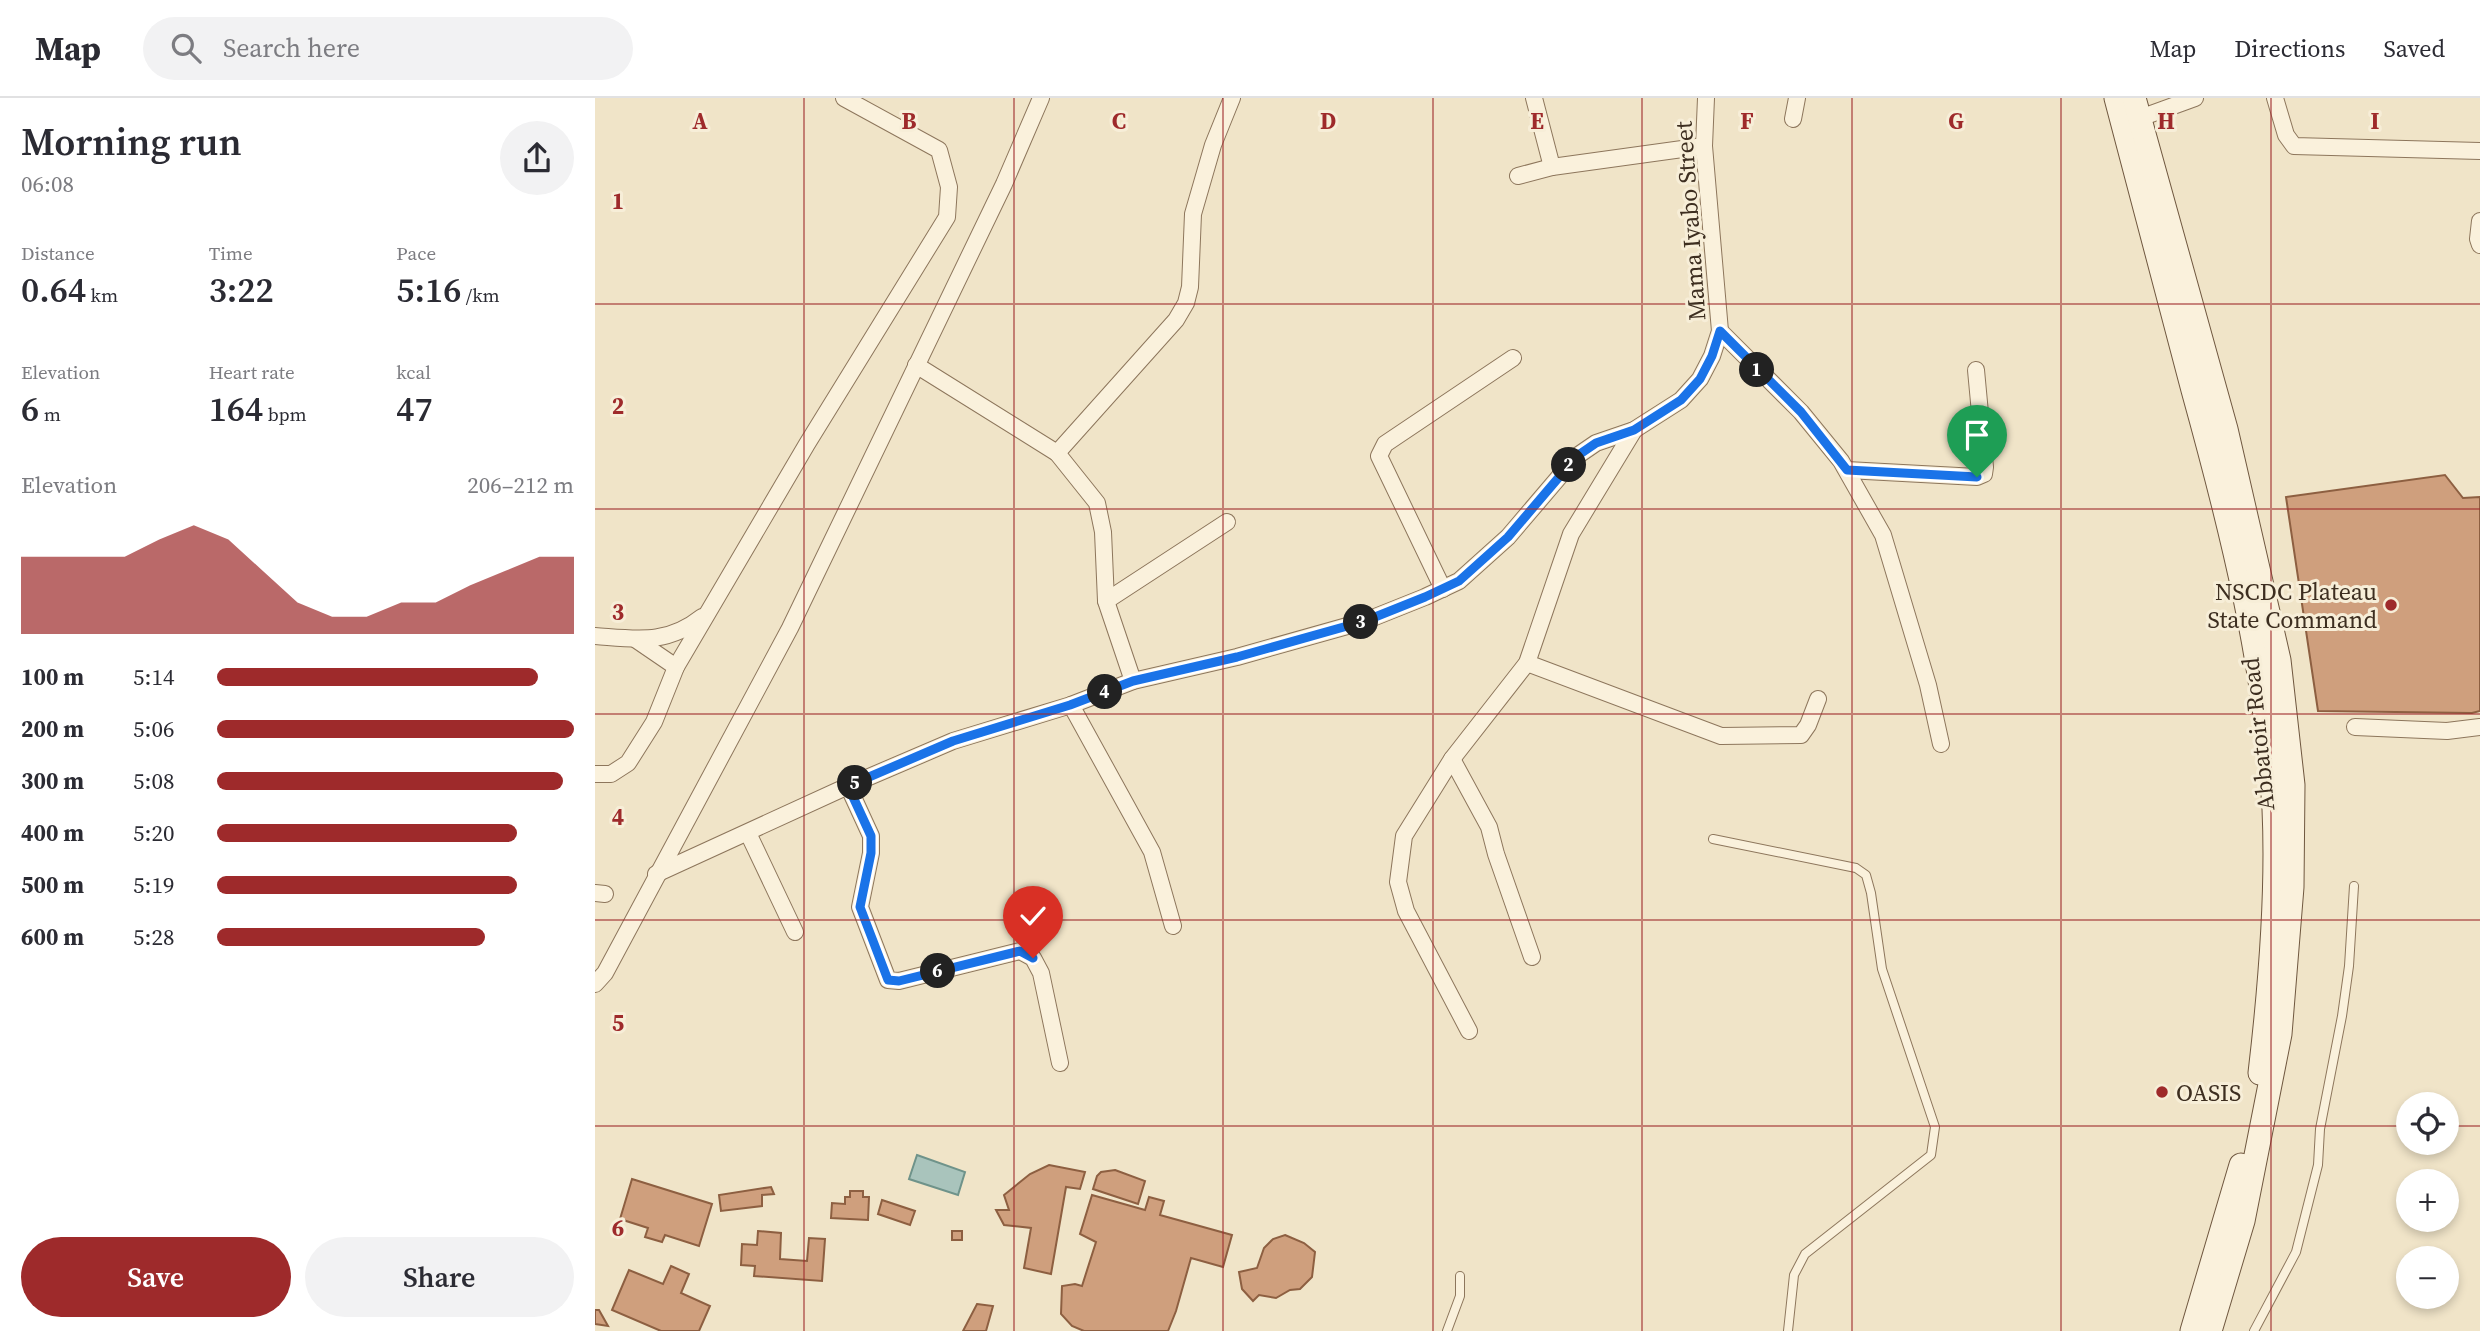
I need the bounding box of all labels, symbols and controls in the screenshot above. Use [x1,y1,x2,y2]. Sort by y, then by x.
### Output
search box [143,17,633,80]
text: Map [35,26,101,71]
icon: search [167,29,205,67]
text: Search here [223,30,360,66]
text: Map [2149,32,2196,65]
text: Directions [2234,32,2345,65]
text: Saved [2383,32,2445,65]
text: A [692,105,708,137]
text: B [902,105,917,137]
text: C [1112,105,1126,137]
text: D [1320,105,1336,137]
text: E [1530,105,1544,137]
text: F [1740,105,1754,137]
text: G [1948,105,1964,137]
text: H [2157,105,2175,137]
text: I [2371,105,2380,137]
text: Morning run [21,116,242,168]
street label: Mama Iyabo Street [1667,120,1713,322]
button: share [500,121,574,195]
text: 06:08 [21,168,74,200]
text: 1 [612,185,624,217]
text: Distance [21,240,95,266]
text: Time [209,240,253,266]
text: Pace [396,240,436,266]
text: 0.64 [21,266,86,314]
text: 3:22 [209,266,274,314]
text: 5:16 [396,266,461,314]
text: km [86,282,118,308]
text: /km [461,282,500,308]
pin: 1 [1739,352,1775,388]
text: 1 [1751,356,1762,382]
text: Elevation [21,359,100,385]
text: Heart rate [209,359,295,385]
text: kcal [396,359,431,385]
text: 6 [21,385,39,433]
text: 164 [209,385,263,433]
text: 47 [396,385,433,433]
text: 2 [612,390,624,422]
text: m [39,401,61,427]
text: bpm [263,401,307,427]
pin [1947,405,2007,477]
icon: arrive [1958,416,1996,454]
pin: 2 [1551,448,1587,482]
text: 2 [1563,451,1574,477]
text: Elevation [21,469,117,501]
text: 206–212 m [467,469,574,501]
place label: NSCDC Plateau State Command [2207,575,2377,636]
text: 3 [612,596,624,628]
marker: NSCDC Plateau State Command [2383,597,2399,613]
pin: 3 [1343,604,1379,640]
text: 3 [1355,608,1366,634]
street label: Abbatoir Road [2234,655,2282,812]
text: 100 m [21,661,84,693]
text: 5:14 [133,661,174,693]
pin: 4 [1087,674,1123,710]
text: 4 [1099,678,1110,704]
text: 200 m [21,713,84,745]
text: 5:06 [133,713,174,745]
text: 300 m [21,765,84,797]
text: 5:08 [133,765,174,797]
pin: 5 [838,766,873,800]
text: 5 [849,769,860,795]
text: 4 [612,801,624,833]
text: 400 m [21,817,84,849]
text: 5:20 [133,817,174,849]
text: 500 m [21,869,84,901]
text: 5:19 [133,869,174,901]
pin [1003,886,1063,958]
icon: check [1014,897,1052,935]
text: 600 m [21,921,84,953]
text: 5:28 [133,921,174,953]
pin: 6 [921,954,955,988]
text: 6 [932,957,943,983]
text: 5 [612,1007,624,1039]
place label: OASIS [2176,1076,2241,1109]
marker: OASIS [2154,1084,2170,1100]
map controls [2396,1092,2459,1309]
button: locate [2396,1092,2459,1155]
button: + [2396,1169,2459,1232]
text: 6 [612,1212,624,1244]
button: Save [21,1237,291,1317]
button: Share [305,1237,574,1317]
button: − [2396,1246,2459,1309]

